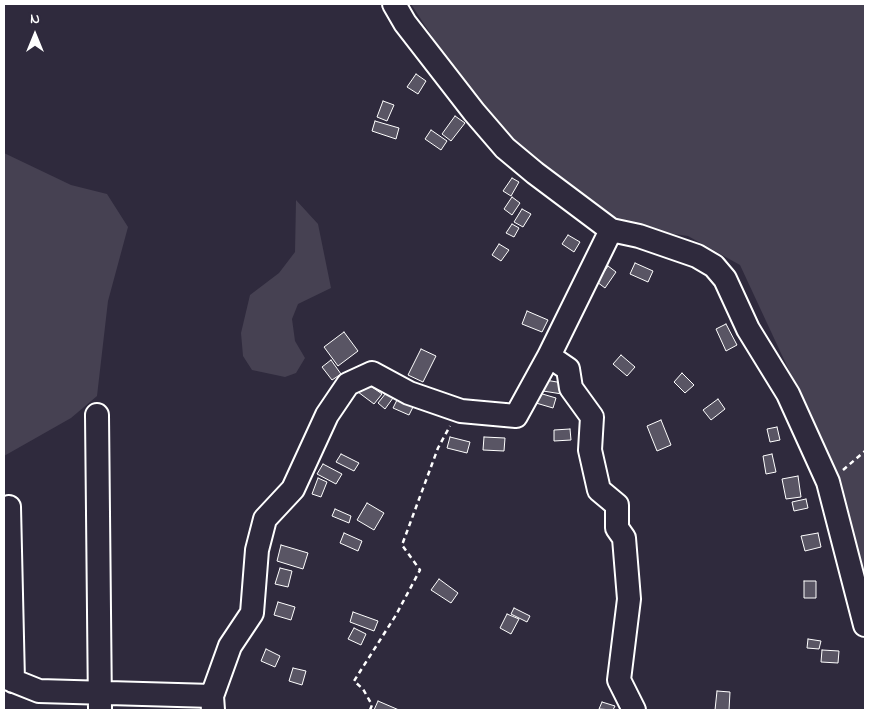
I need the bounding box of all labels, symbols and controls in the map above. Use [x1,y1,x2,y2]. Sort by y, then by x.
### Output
text: N [30,9,40,30]
north arrow [10,10,60,60]

